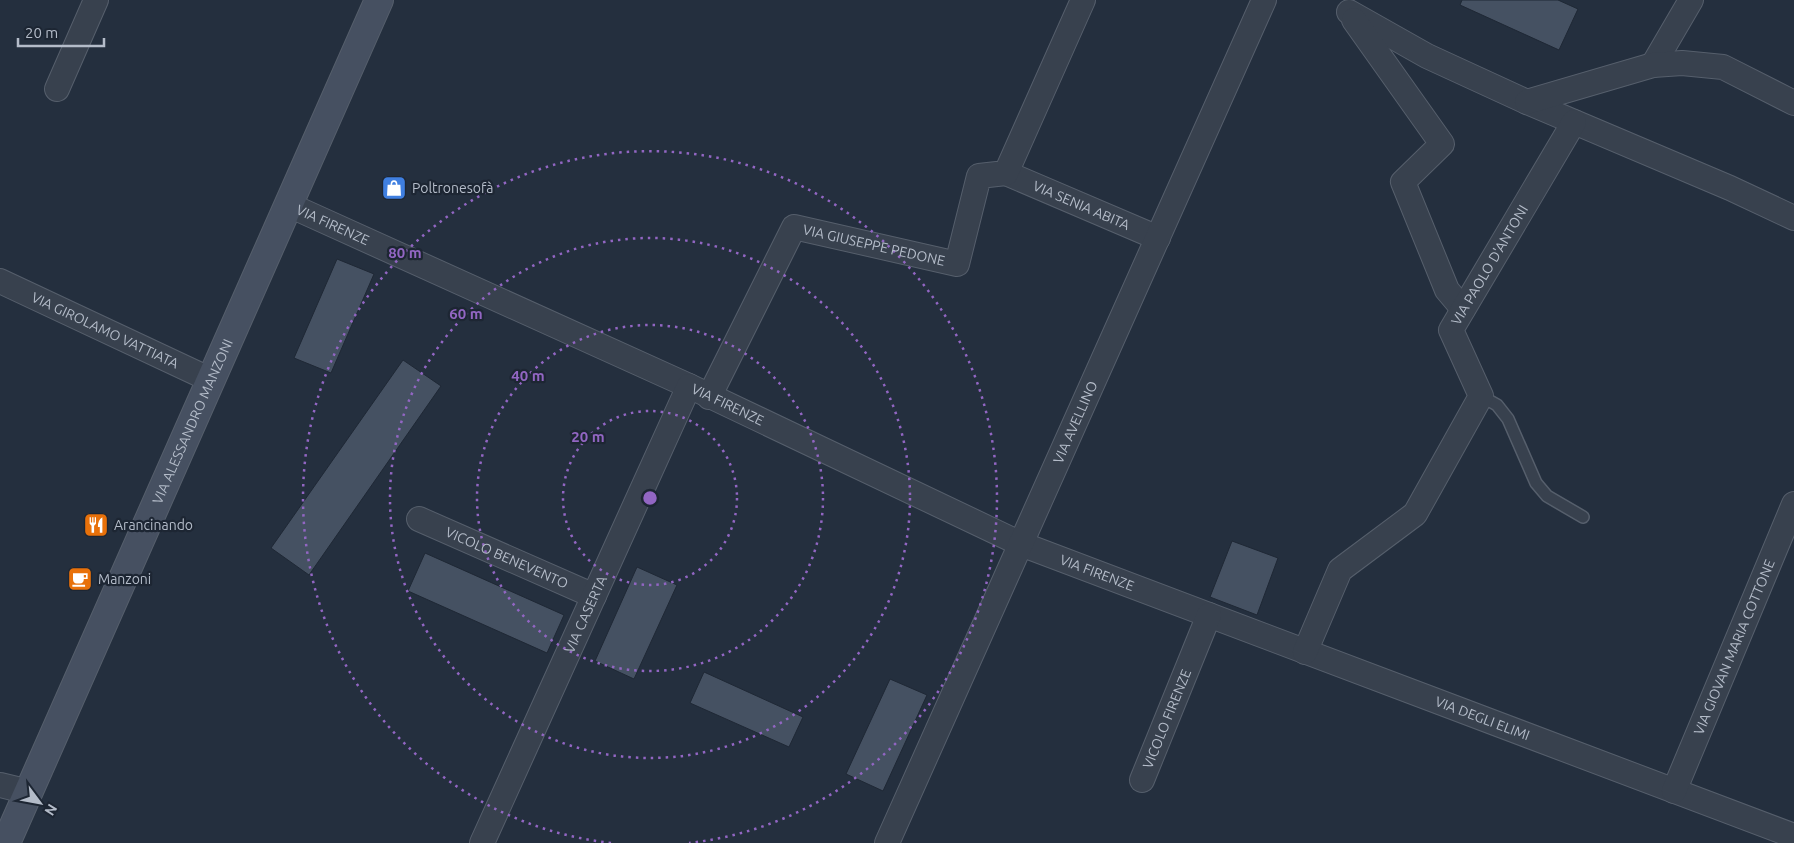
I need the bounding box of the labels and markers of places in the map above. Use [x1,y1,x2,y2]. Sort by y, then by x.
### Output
shop icon: Poltronesofà [381,175,407,201]
place label: Poltronesofà [412,180,494,196]
centre of rings [641,489,659,507]
restaurant icon: Arancinando [83,512,109,538]
place label: Arancinando [114,517,193,533]
cafe icon: Manzoni [67,566,93,592]
place label: Manzoni [98,571,151,587]

